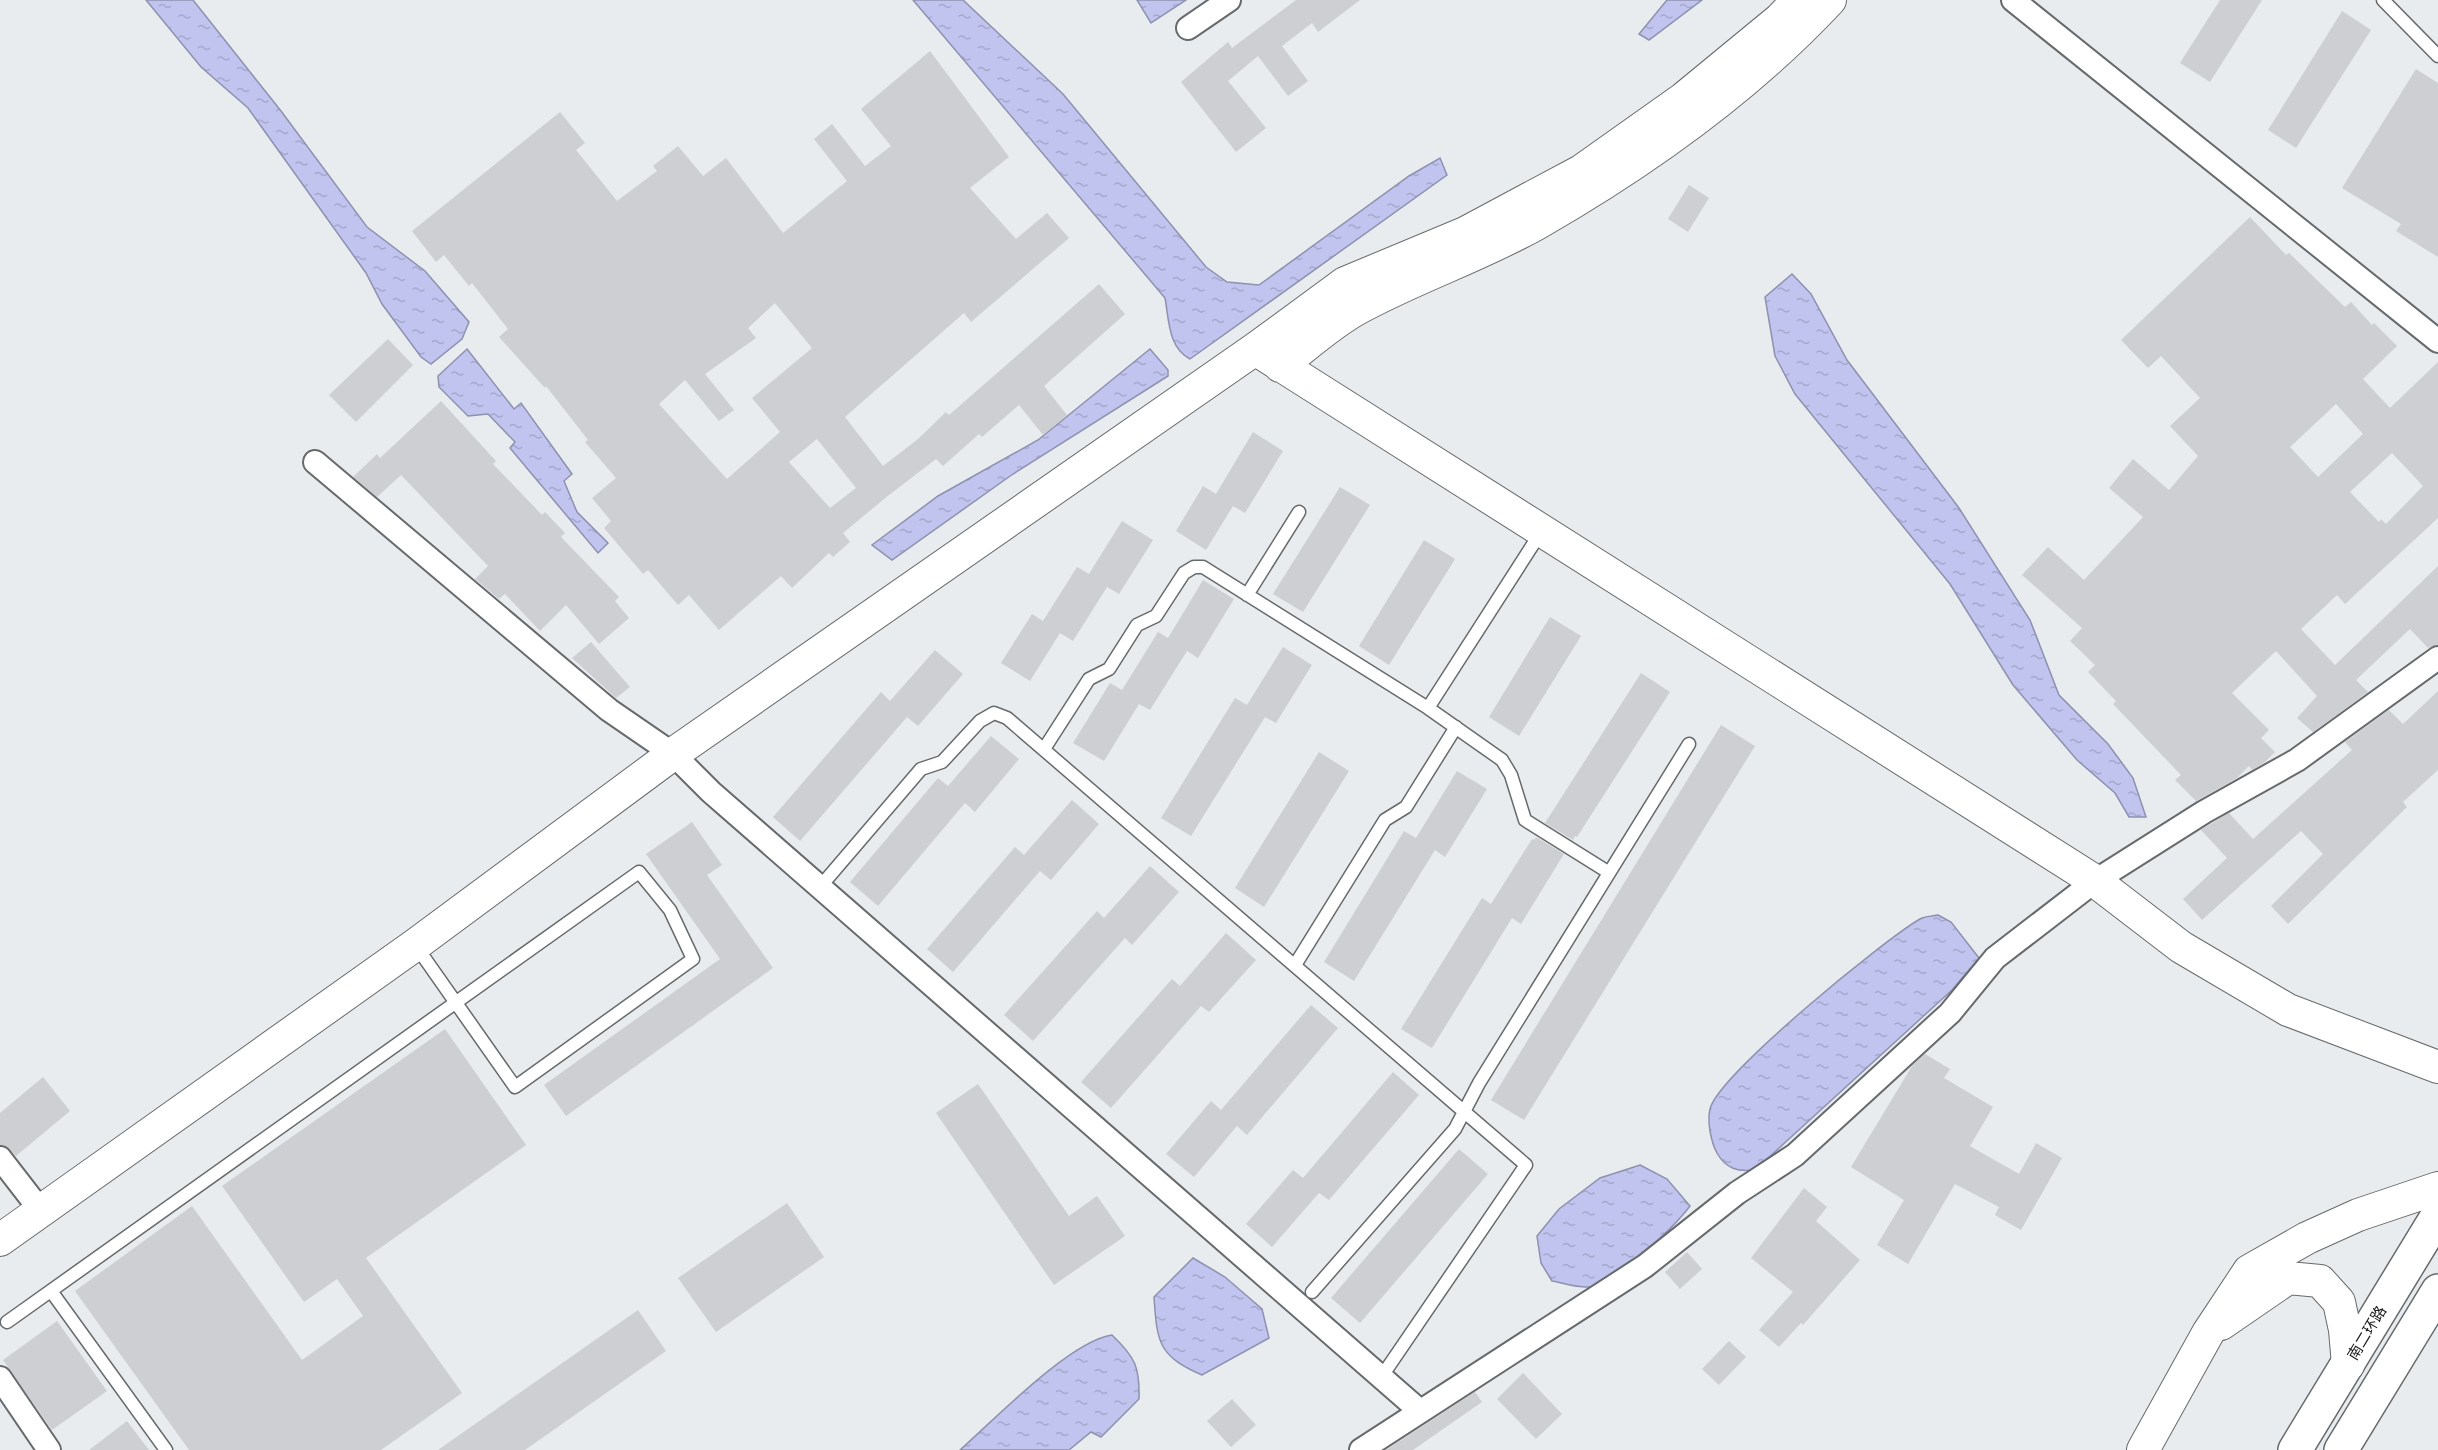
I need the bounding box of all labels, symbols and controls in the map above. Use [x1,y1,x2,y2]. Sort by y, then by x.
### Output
street label: 南二环路 [2342,1302,2391,1364]

